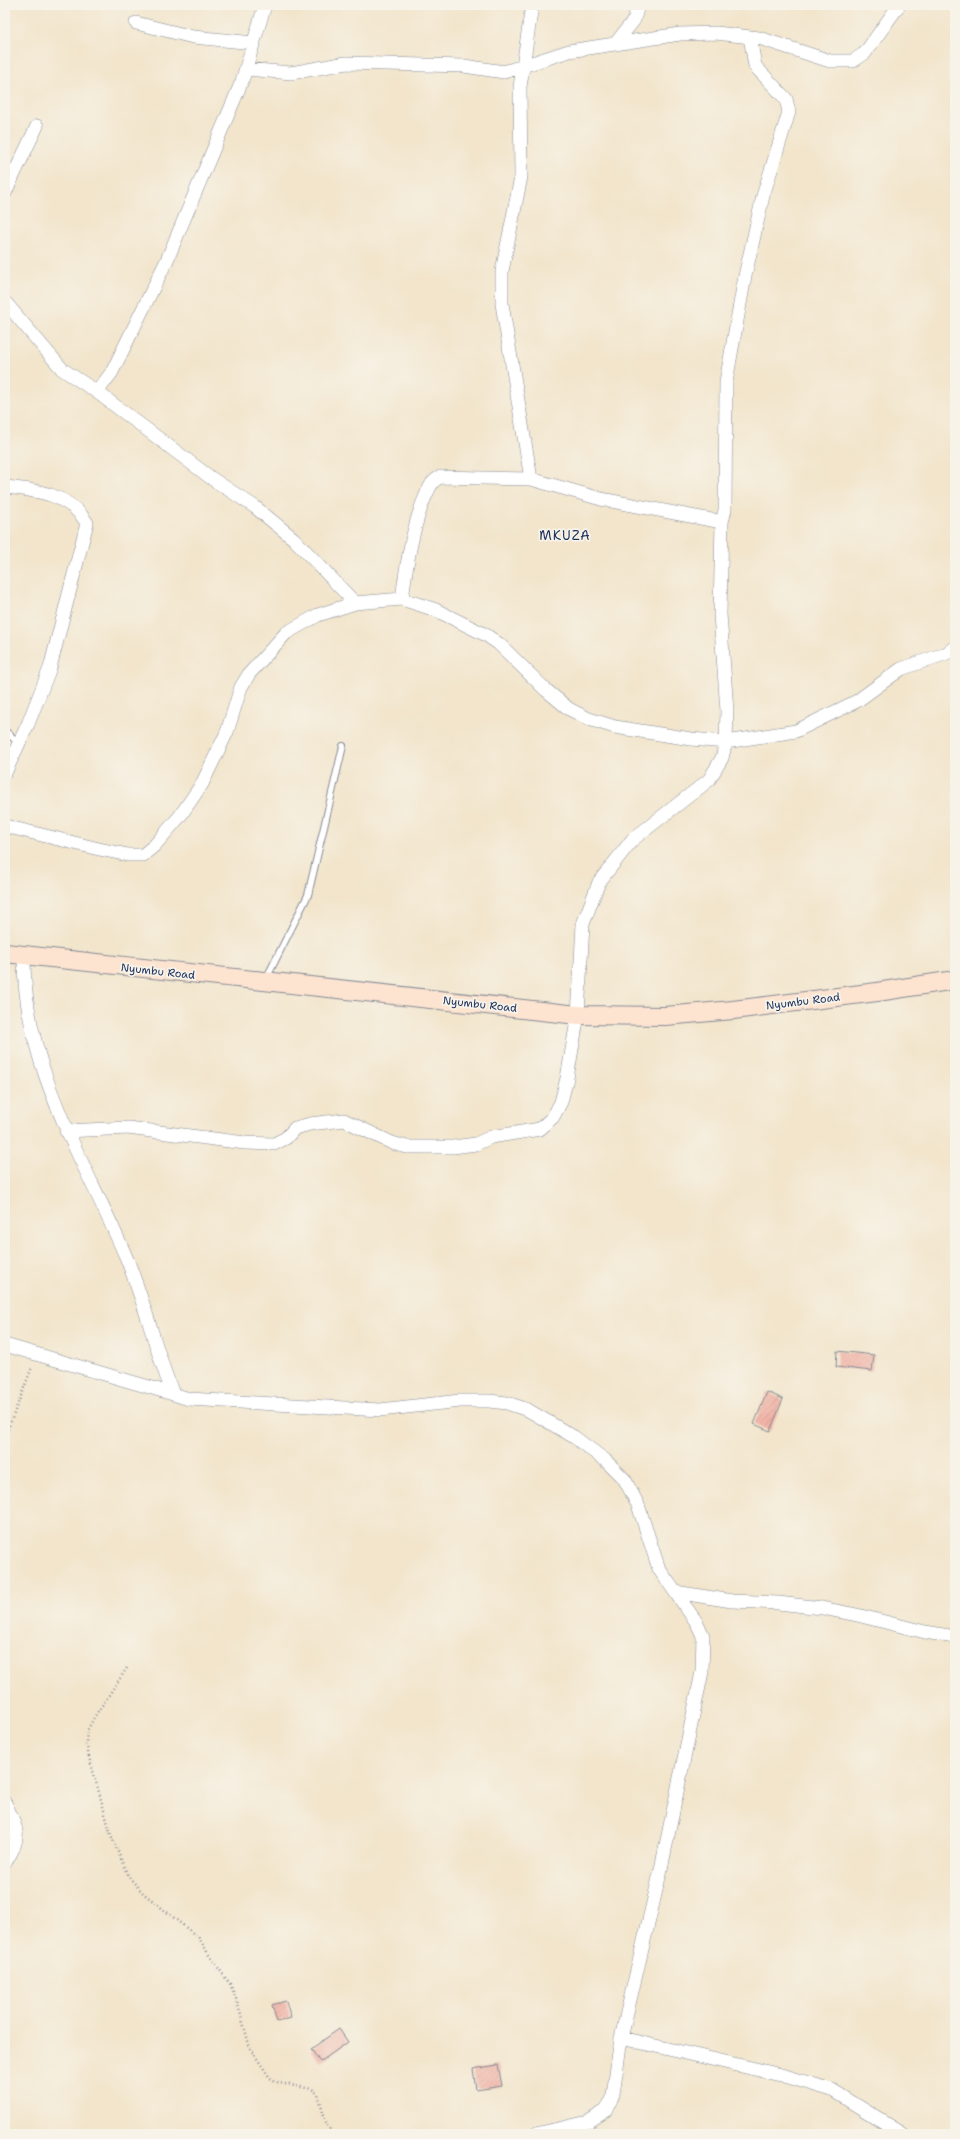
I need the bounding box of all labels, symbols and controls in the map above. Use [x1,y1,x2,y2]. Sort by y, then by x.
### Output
district label: MKUZA [539,527,591,544]
street label: Nyumbu Road [120,960,196,983]
street label: Nyumbu Road [765,990,841,1013]
street label: Nyumbu Road [442,993,518,1016]

